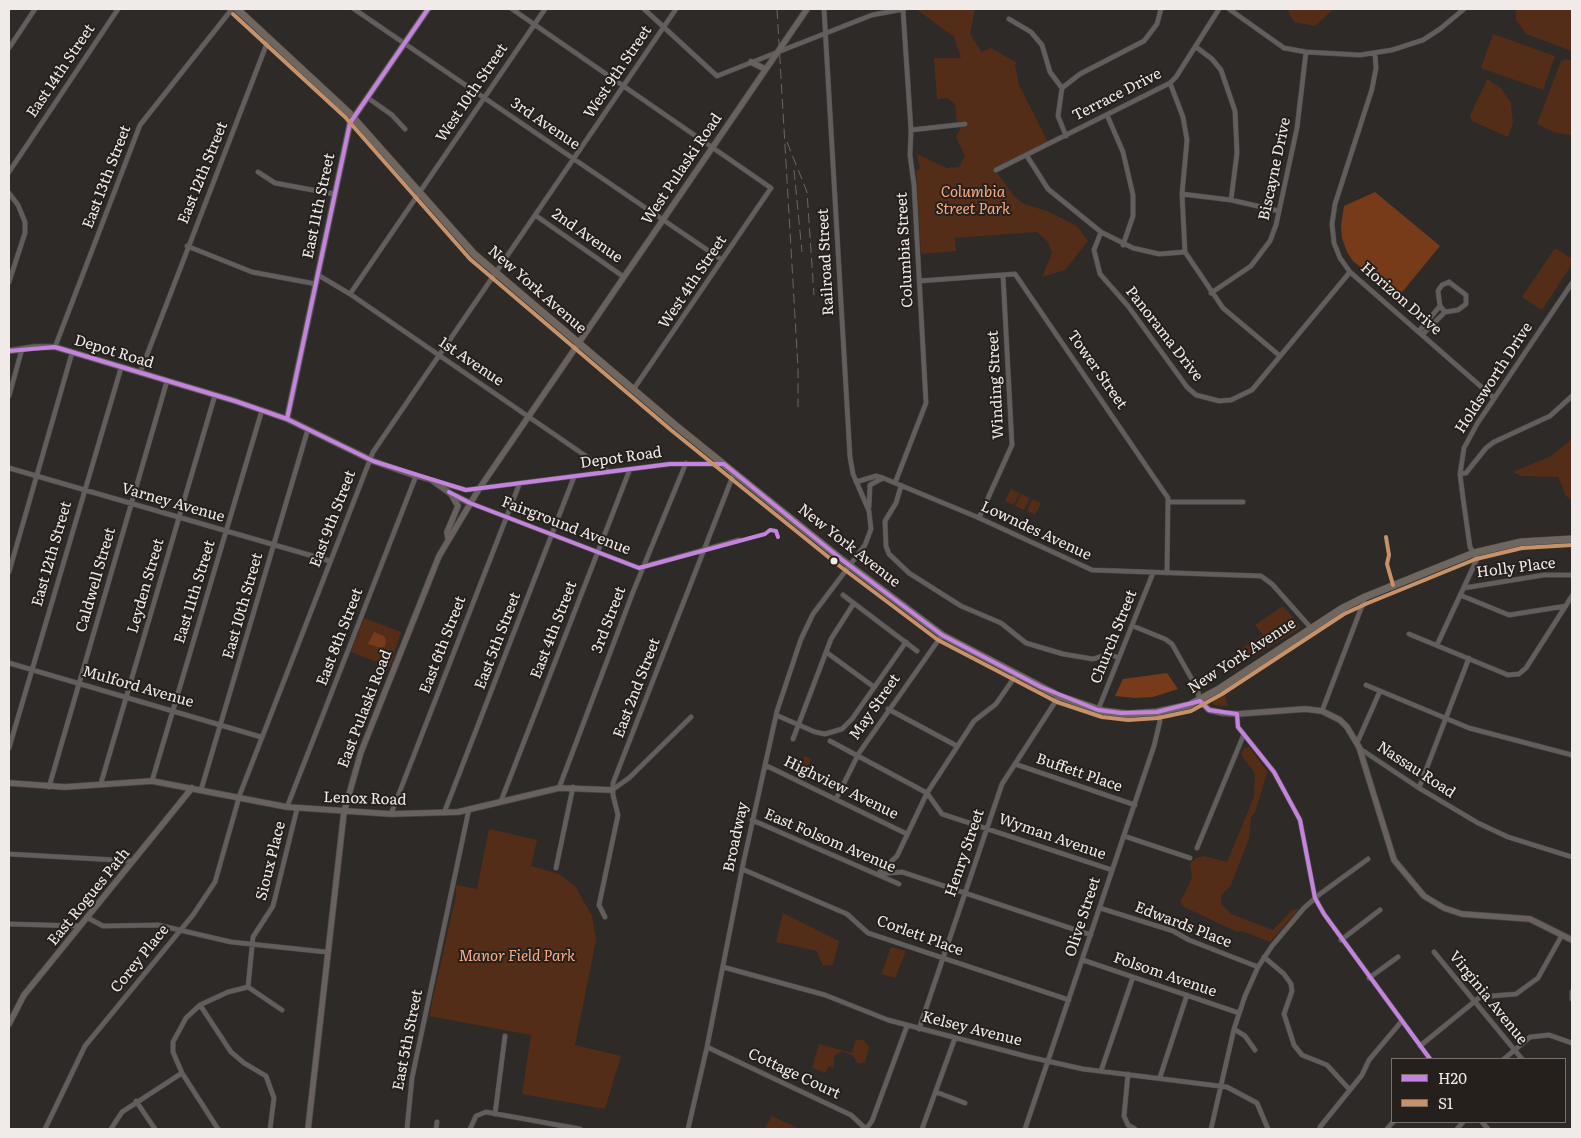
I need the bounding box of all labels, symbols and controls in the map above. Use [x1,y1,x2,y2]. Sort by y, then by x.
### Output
street label: East 14th Street [23,21,99,121]
street label: West 9th Street [580,22,656,122]
street label: West 10th Street [432,40,512,146]
street label: Terrace Drive [1070,65,1164,125]
street label: 3rd Avenue [507,94,583,154]
street label: West Pulaski Road [638,110,726,228]
street label: Biscayne Drive [1255,116,1295,222]
street label: East 12th Street [174,119,232,227]
street label: East 13th Street [79,123,135,231]
street label: East 11th Street [299,152,339,260]
park label: Columbia Street Park [936,184,1010,219]
street label: Columbia Street [893,192,917,308]
street label: 2nd Avenue [548,205,626,267]
street label: Railroad Street [814,208,838,316]
street label: West 4th Street [655,232,731,332]
street label: New York Avenue [484,242,590,338]
street label: Horizon Drive [1357,259,1445,339]
street label: Panorama Drive [1121,283,1207,385]
street label: Holdsworth Drive [1451,319,1537,437]
street label: Tower Street [1063,327,1131,413]
street label: Winding Street [984,330,1008,440]
street label: Depot Road [72,331,156,373]
street label: 1st Avenue [435,334,507,390]
street label: Depot Road [579,443,663,473]
street label: East 9th Street [306,468,360,570]
street label: Varney Avenue [119,480,227,526]
street label: Fairground Avenue [499,493,633,559]
street label: Lowndes Avenue [978,497,1094,565]
street label: East 12th Street [28,499,76,609]
street label: New York Avenue [794,500,904,592]
street label: Caldwell Street [72,525,120,635]
street label: Leyden Street [124,536,168,636]
street label: East 11th Street [171,538,219,646]
street label: East 10th Street [219,551,267,661]
street label: Holly Place [1475,554,1557,582]
unlabelled marker [829,556,839,566]
street label: East 4th Street [527,579,581,681]
street label: 3rd Street [588,584,630,656]
street label: East 8th Street [313,586,367,688]
street label: Church Street [1087,587,1141,687]
street label: East 5th Street [471,590,525,692]
street label: East 6th Street [416,594,470,696]
street label: New York Avenue [1185,614,1299,698]
street label: East 2nd Street [610,635,664,741]
street label: East Pulaski Road [334,647,396,771]
street label: Mulford Avenue [80,663,196,711]
street label: May Street [846,670,904,744]
street label: Nassau Road [1373,738,1459,802]
street label: Buffett Place [1034,750,1124,796]
street label: Highview Avenue [781,752,901,824]
street label: Lenox Road [323,789,407,809]
street label: Broadway [720,800,752,874]
street label: East Folsom Avenue [762,805,898,877]
street label: Henry Street [942,807,988,899]
street label: Wyman Avenue [996,810,1108,864]
street label: Sioux Place [252,820,290,902]
street label: East Rogues Path [44,845,134,949]
street label: Olive Street [1062,875,1104,959]
street label: Edwards Place [1132,898,1234,952]
street label: Corlett Place [874,912,966,960]
street label: Corey Place [107,921,173,997]
park label: Manor Field Park [459,948,575,966]
street label: Virginia Avenue [1445,948,1531,1048]
street label: Folsom Avenue [1111,949,1219,1001]
street label: East 5th Street [389,988,427,1092]
street label: Kelsey Avenue [920,1008,1024,1050]
street label: Cottage Court [745,1045,843,1103]
legend [1391,1058,1566,1123]
text: H20 [1438,1066,1467,1089]
text: S1 [1438,1091,1453,1114]

